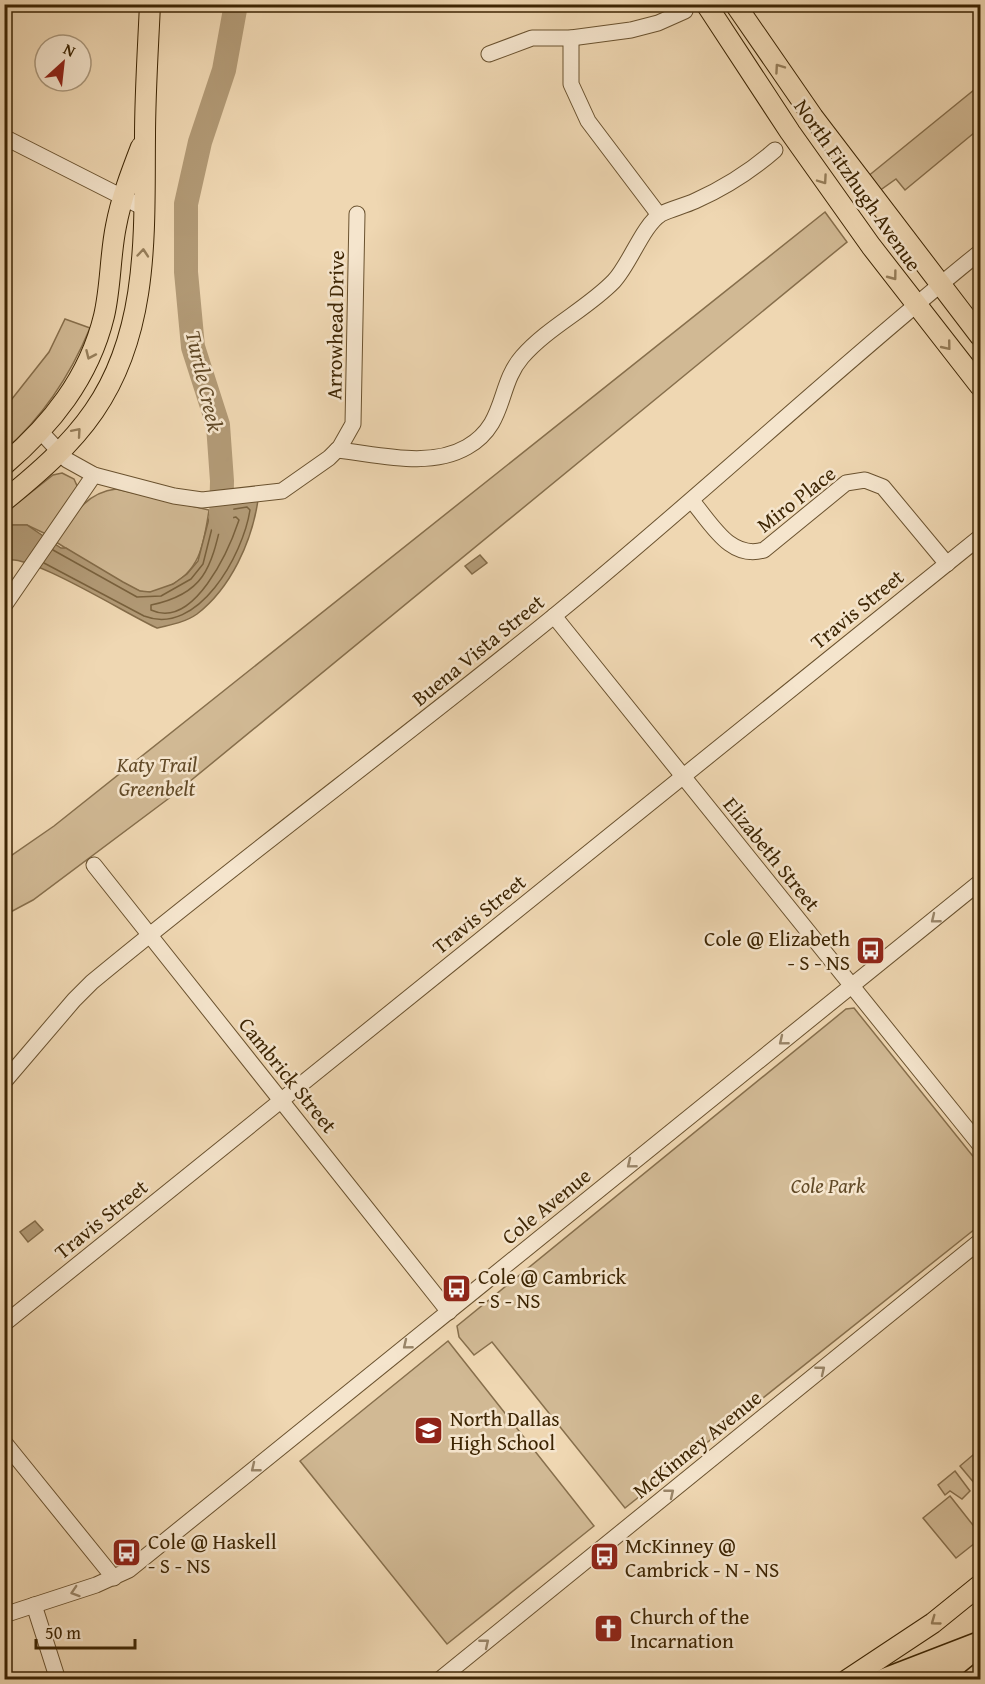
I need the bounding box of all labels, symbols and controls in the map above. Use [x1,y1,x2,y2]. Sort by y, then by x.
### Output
north arrow [33,33,93,93]
text: N [60,37,80,63]
one-way arrow [775,64,786,75]
street label: North Fitzhugh Avenue [787,92,929,278]
one-way arrow [816,173,827,184]
one-way arrow [136,248,149,257]
street label: Arrowhead Drive [318,250,352,400]
one-way arrow [885,269,896,280]
water label: Turtle Creek [178,327,232,436]
one-way arrow [940,339,951,350]
one-way arrow [85,348,97,359]
one-way arrow [70,428,81,439]
street label: Miro Place [750,458,842,540]
street label: Travis Street [804,561,911,656]
street label: Buena Vista Street [405,586,551,713]
park label: Katy Trail Greenbelt [116,749,197,804]
street label: Elizabeth Street [716,790,828,918]
street label: Travis Street [426,866,533,961]
one-way arrow [931,912,942,923]
place label: Cole @ Elizabeth - S - NS [704,923,850,978]
bus stop icon: Cole @ Elizabeth - S - NS [855,934,887,966]
street label: Cambrick Street [231,1010,345,1140]
one-way arrow [779,1034,790,1045]
one-way arrow [627,1157,638,1168]
street label: Cole Avenue [495,1160,597,1252]
park label: Cole Park [791,1170,866,1201]
street label: Travis Street [48,1171,155,1266]
place label: Cole @ Cambrick - S - NS [478,1261,626,1316]
bus stop icon: Cole @ Cambrick - S - NS [441,1272,473,1304]
one-way arrow [403,1338,414,1349]
one-way arrow [814,1367,825,1378]
street label: McKinney Avenue [626,1382,768,1506]
place label: North Dallas High School [450,1403,560,1458]
school or university icon: North Dallas High School [413,1414,445,1446]
one-way arrow [251,1460,262,1471]
one-way arrow [663,1490,674,1501]
place label: Cole @ Haskell - S - NS [148,1526,277,1581]
place label: McKinney @ Cambrick - N - NS [625,1530,779,1585]
bus stop icon: Cole @ Haskell - S - NS [111,1537,143,1569]
bus stop icon: McKinney @ Cambrick - N - NS [588,1541,620,1573]
one-way arrow [70,1585,81,1598]
place label: Church of the Incarnation [630,1601,750,1656]
scale bar [36,1612,135,1650]
church icon: Church of the Incarnation [593,1612,625,1644]
one-way arrow [930,1614,941,1625]
text: 50 m [45,1619,81,1646]
one-way arrow [478,1639,489,1650]

